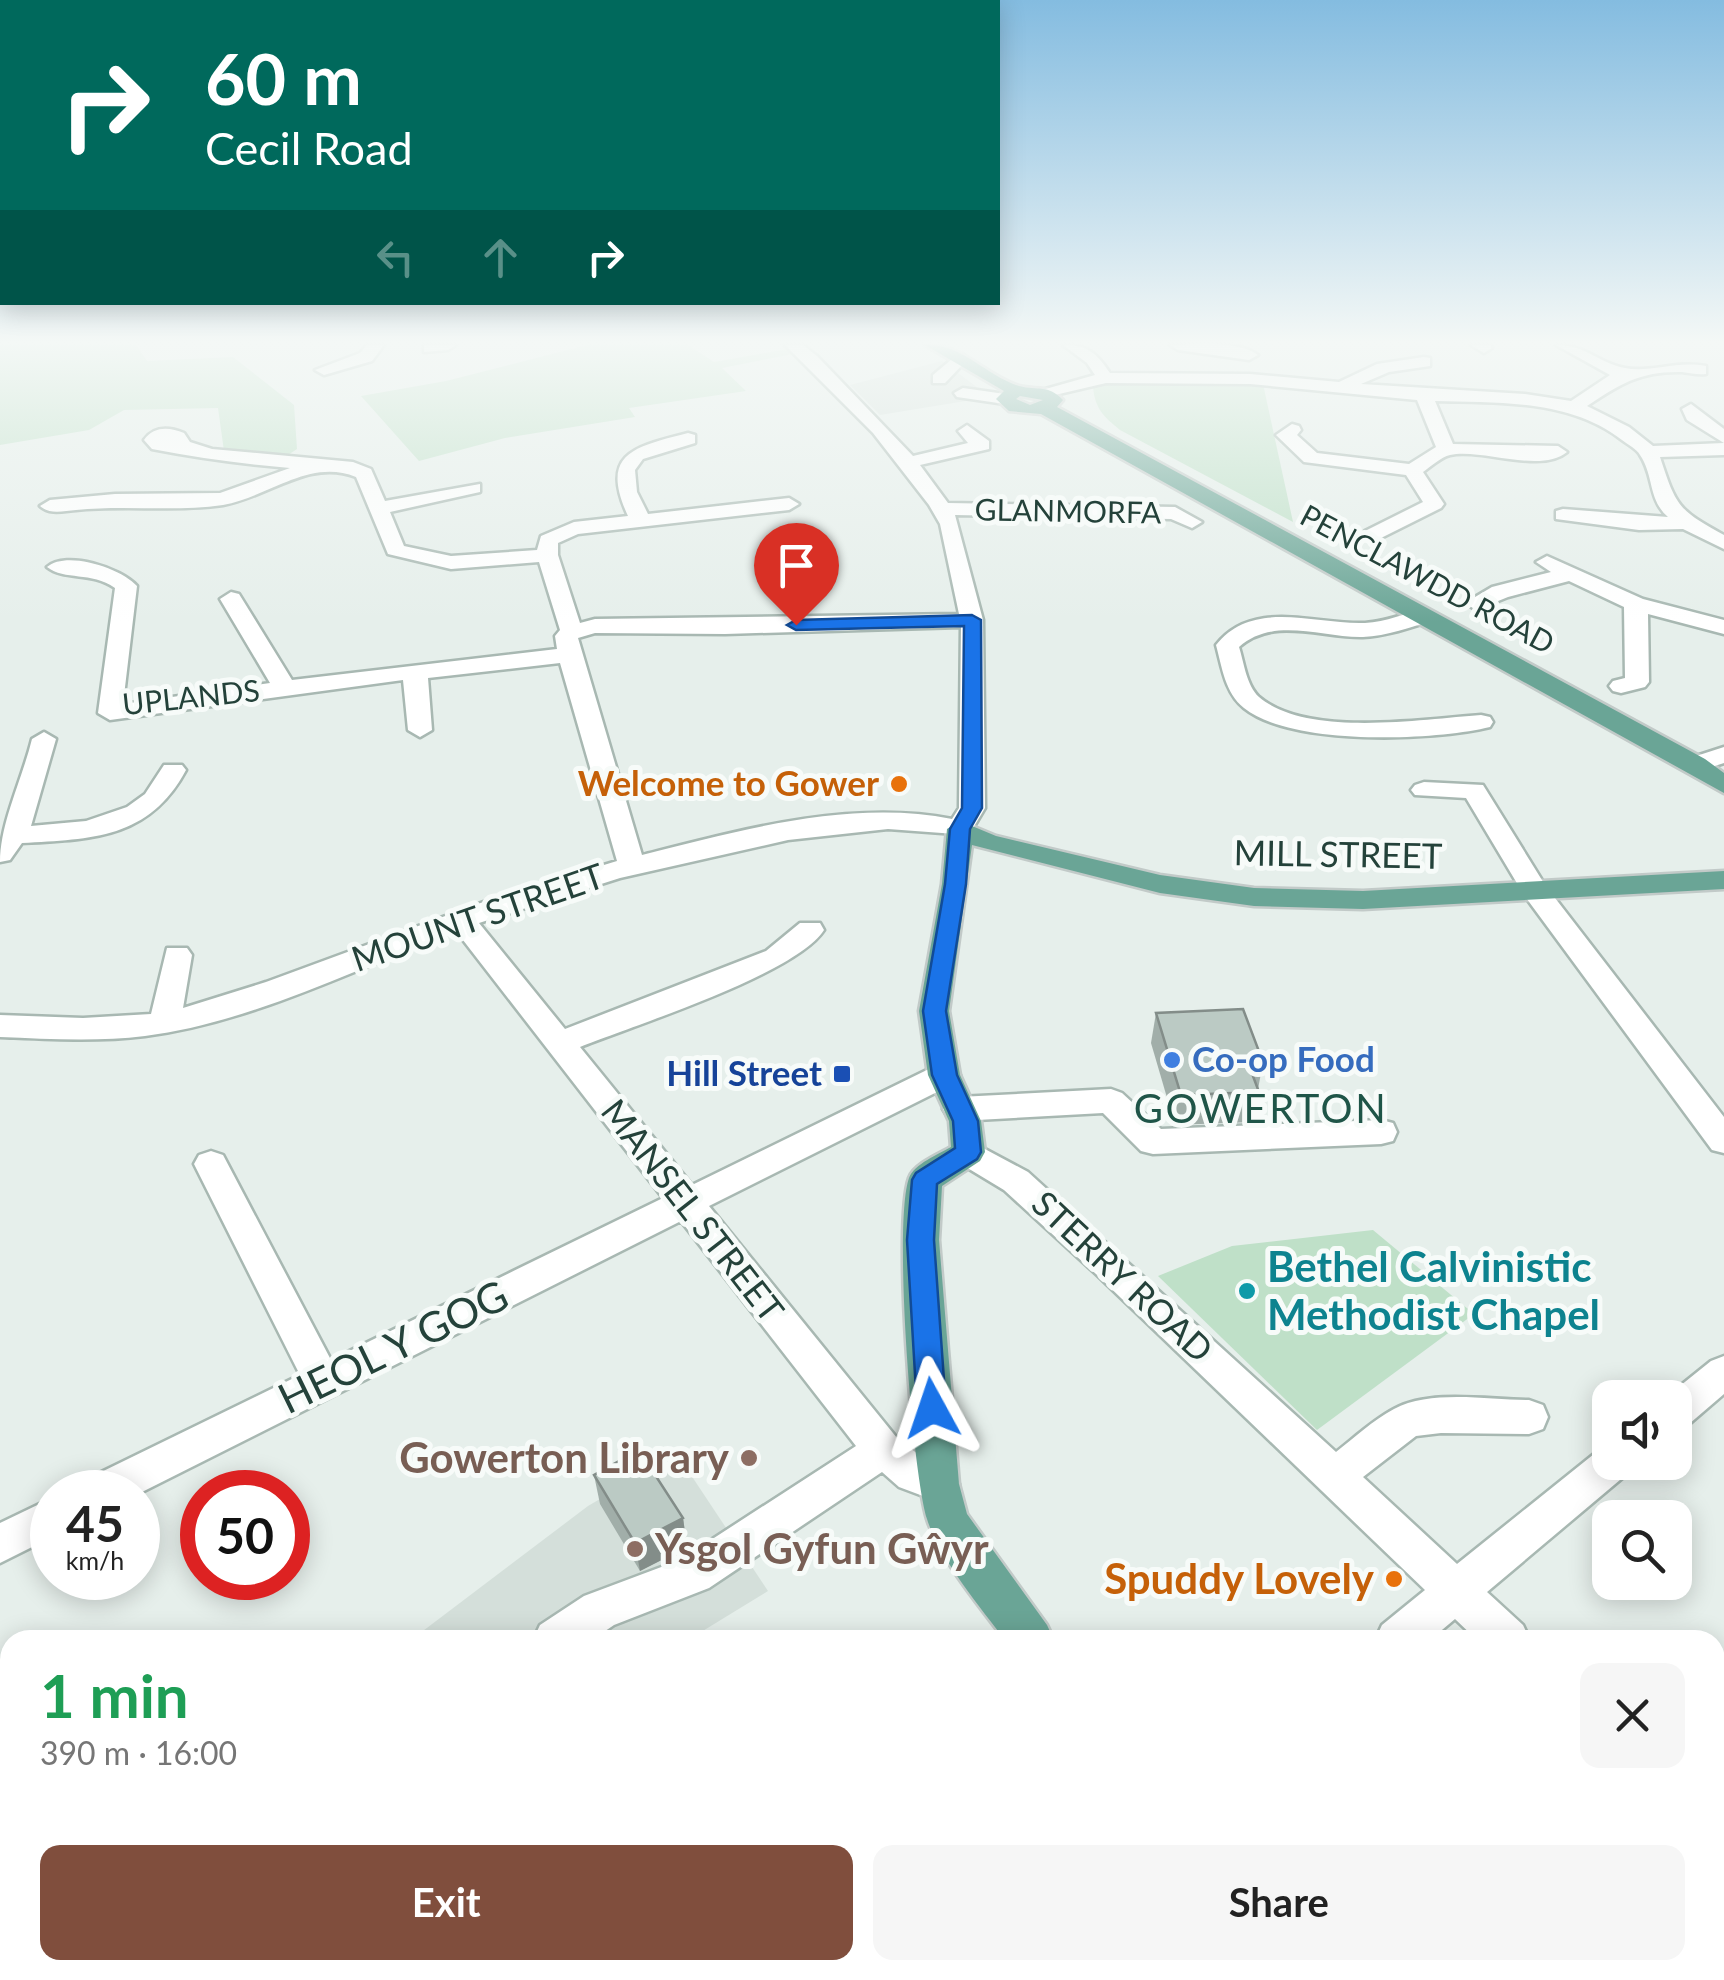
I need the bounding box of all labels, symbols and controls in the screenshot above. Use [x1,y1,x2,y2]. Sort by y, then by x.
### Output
text: 60 m [205,36,362,120]
icon: right [40,40,170,170]
text: Cecil Road [205,121,413,175]
icon: left [368,230,423,285]
icon: ahead [473,230,528,285]
icon: right [578,230,633,285]
street label: GLANMORFA [974,490,1162,530]
street label: PENCLAWDD ROAD [1295,496,1561,660]
pin [754,523,839,626]
icon: arrive [769,538,824,593]
street label: UPLANDS [120,671,261,721]
place label: Welcome to Gower [578,761,879,803]
marker: Welcome to Gower [888,773,910,795]
street label: MILL STREET [1233,830,1443,876]
street label: MOUNT STREET [346,853,609,979]
place label: Co-op Food [1192,1037,1375,1079]
marker: Co-op Food [1161,1049,1183,1071]
place label: Hill Street [666,1051,822,1093]
marker: Hill Street [831,1063,853,1085]
district label: GOWERTON [1134,1084,1388,1132]
street label: MANSEL STREET [594,1090,794,1330]
street label: STERRY ROAD [1024,1181,1222,1370]
place label: Bethel Calvinistic Methodist Chapel [1267,1241,1600,1339]
street label: HEOL Y GOG [270,1269,515,1423]
marker: Bethel Calvinistic Methodist Chapel [1236,1280,1258,1302]
position arrow [880,1356,984,1460]
map controls [1592,1380,1692,1600]
button: sound [1592,1380,1692,1480]
place label: Gowerton Library [399,1432,730,1482]
marker: Gowerton Library [738,1447,760,1469]
speed limit sign: 50 [180,1470,310,1600]
text: 45 [66,1493,124,1553]
button: search [1592,1500,1692,1600]
place label: Ysgol Gyfun Gŵyr [654,1523,989,1573]
marker: Ysgol Gyfun Gŵyr [624,1538,646,1560]
text: km/h [66,1545,124,1575]
place label: Spuddy Lovely [1104,1553,1375,1603]
marker: Spuddy Lovely [1383,1568,1405,1590]
text: 1 min [40,1659,189,1731]
button: close [1580,1663,1685,1768]
text: 390 m · 16:00 [40,1733,237,1772]
button: Exit [40,1845,853,1960]
button: Share [873,1845,1685,1960]

